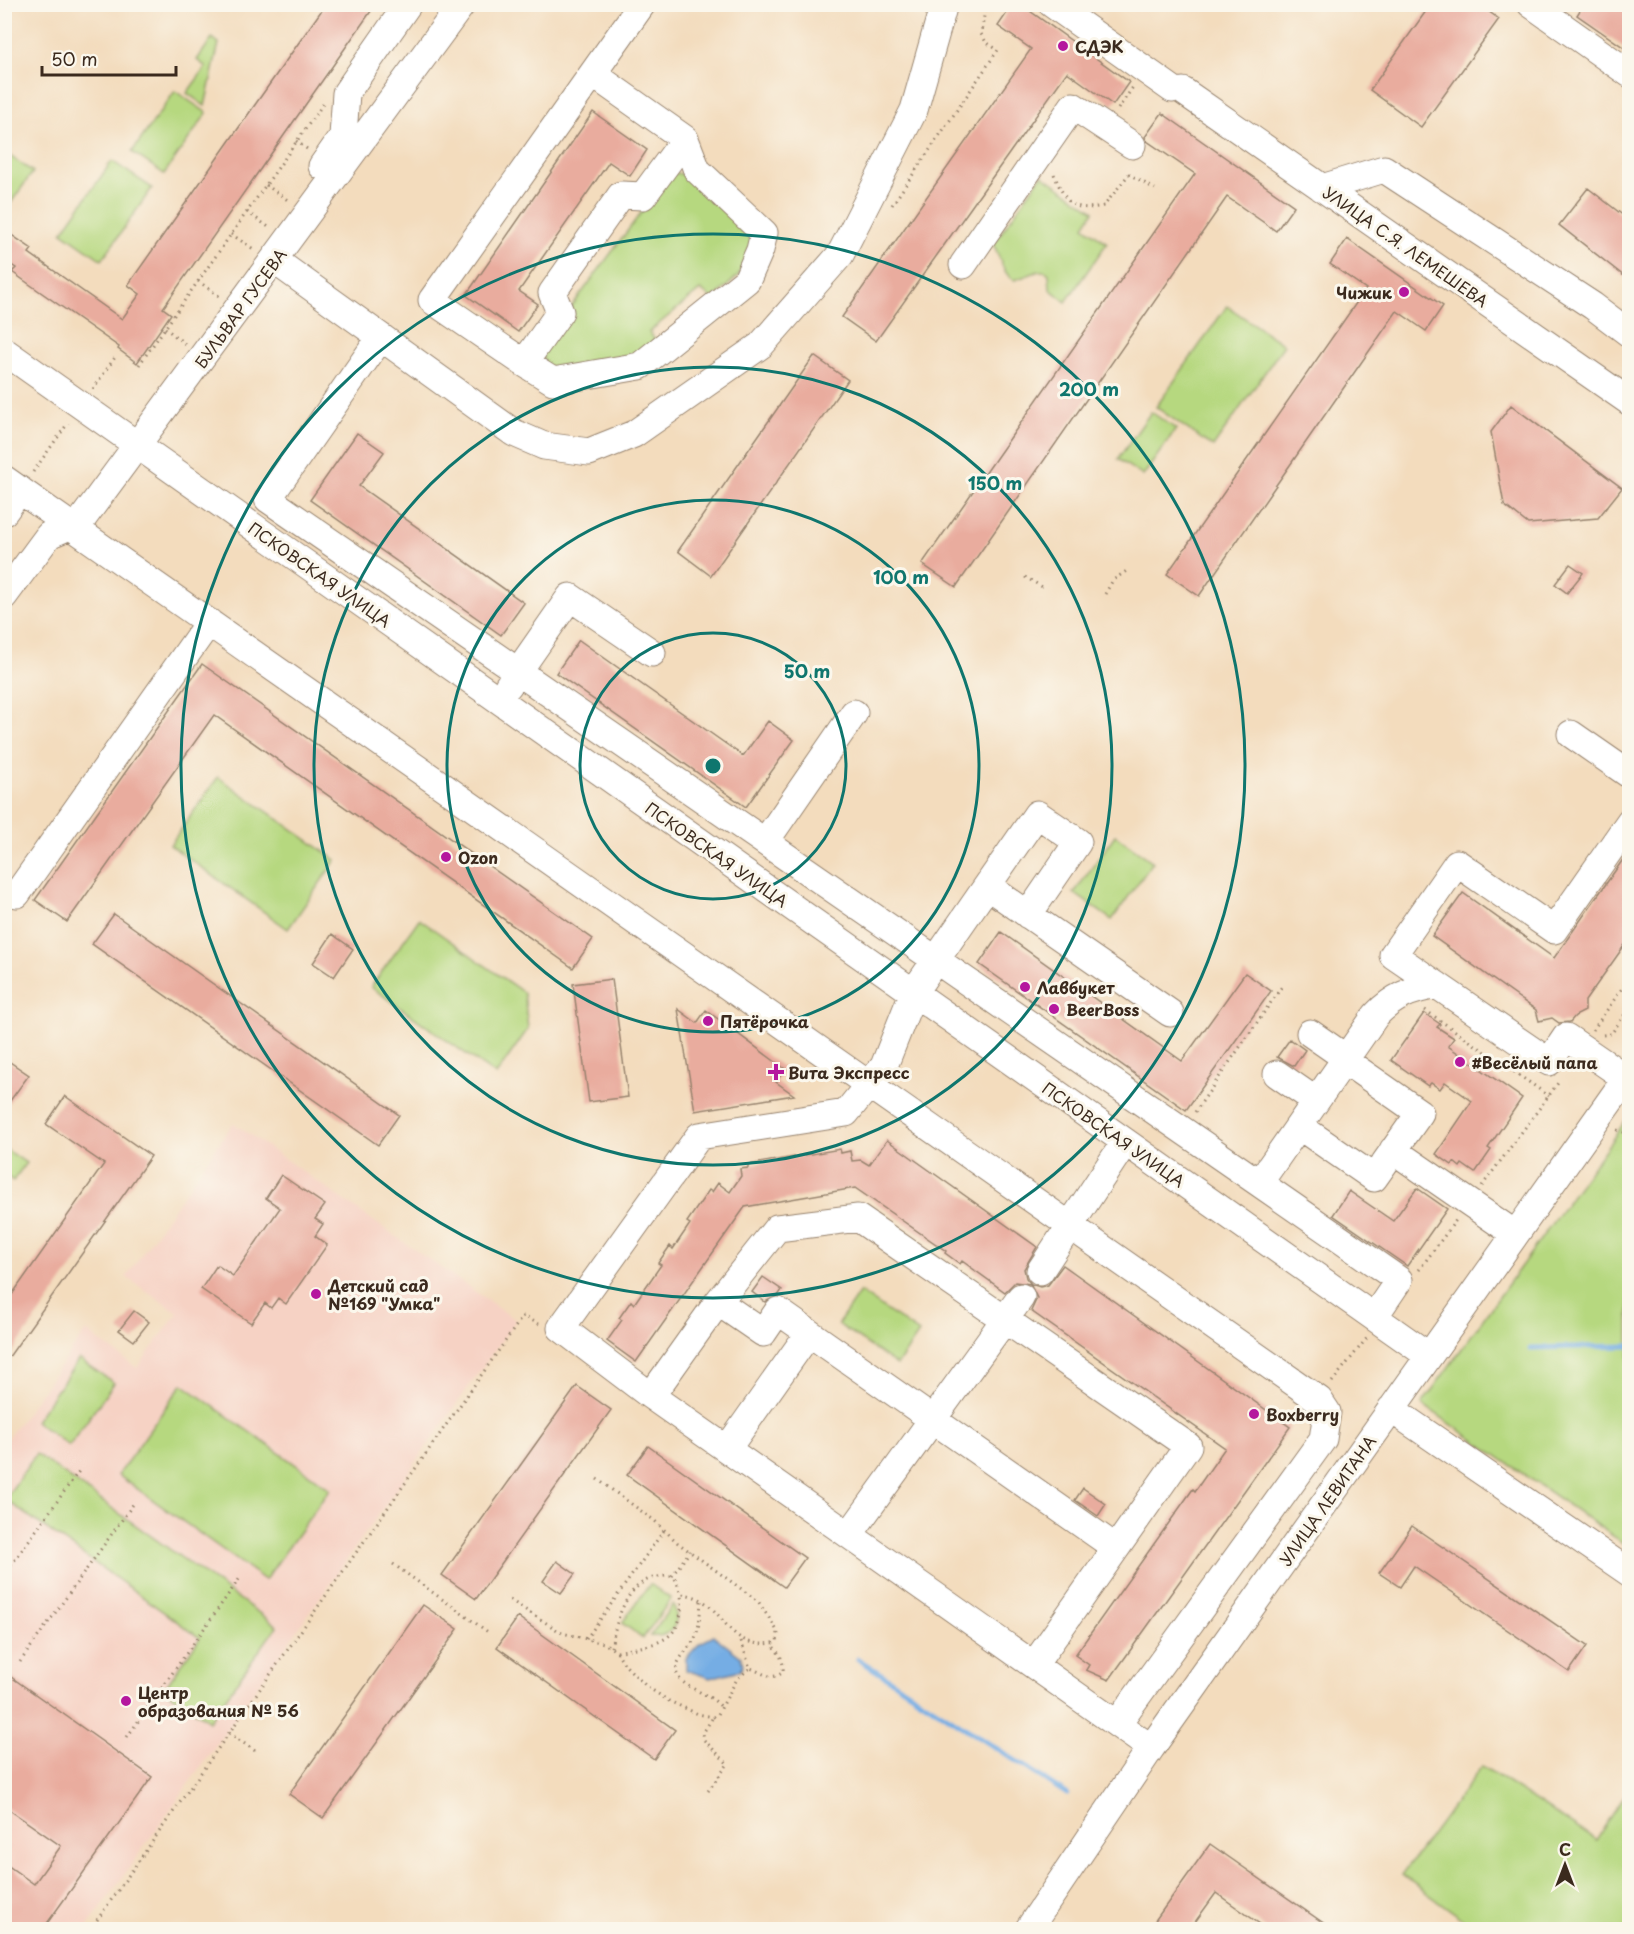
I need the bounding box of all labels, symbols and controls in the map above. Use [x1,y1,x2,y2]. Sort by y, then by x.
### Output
place label: СДЭК [1075,34,1123,58]
scale bar [42,39,176,77]
marker: СДЭК [1056,39,1070,53]
text: 50 m [51,45,98,72]
street label: УЛИЦА С.Я. ЛЕМЕШЕВА [1319,180,1494,312]
street label: БУЛЬВАР ГУСЕВА [188,243,292,373]
place label: Чижик [1336,280,1393,304]
marker: Чижик [1397,285,1411,299]
text: 200 m [1059,375,1119,402]
text: 150 m [968,469,1022,496]
street label: ПСКОВСКАЯ УЛИЦА [244,516,396,632]
text: 100 m [873,563,929,590]
text: 50 m [784,657,830,684]
centre of rings [703,756,723,776]
street label: ПСКОВСКАЯ УЛИЦА [641,796,793,912]
place label: Ozon [458,845,498,869]
marker: Ozon [439,850,453,864]
place label: Лавбукет [1037,975,1115,999]
marker: Лавбукет [1018,980,1032,994]
place label: BeerBoss [1066,997,1140,1021]
marker: BeerBoss [1047,1002,1061,1016]
place label: Пятёрочка [720,1009,809,1033]
marker: Пятёрочка [701,1014,715,1028]
place label: #Весёлый папа [1472,1050,1598,1074]
marker: #Весёлый папа [1453,1055,1467,1069]
place label: Вита Экспресс [788,1060,910,1084]
marker: Вита Экспресс [769,1065,783,1079]
street label: ПСКОВСКАЯ УЛИЦА [1038,1076,1190,1192]
place label: Детский сад №169 "Умка" [327,1273,440,1315]
marker: Детский сад №169 "Умка" [309,1287,323,1301]
place label: Boxberry [1266,1402,1339,1426]
marker: Boxberry [1247,1407,1261,1421]
street label: УЛИЦА ЛЕВИТАНА [1273,1430,1381,1570]
place label: Центр образования № 56 [138,1680,299,1722]
marker: Центр образования № 56 [119,1694,133,1708]
north arrow [1535,1835,1595,1895]
text: С [1559,1837,1571,1861]

